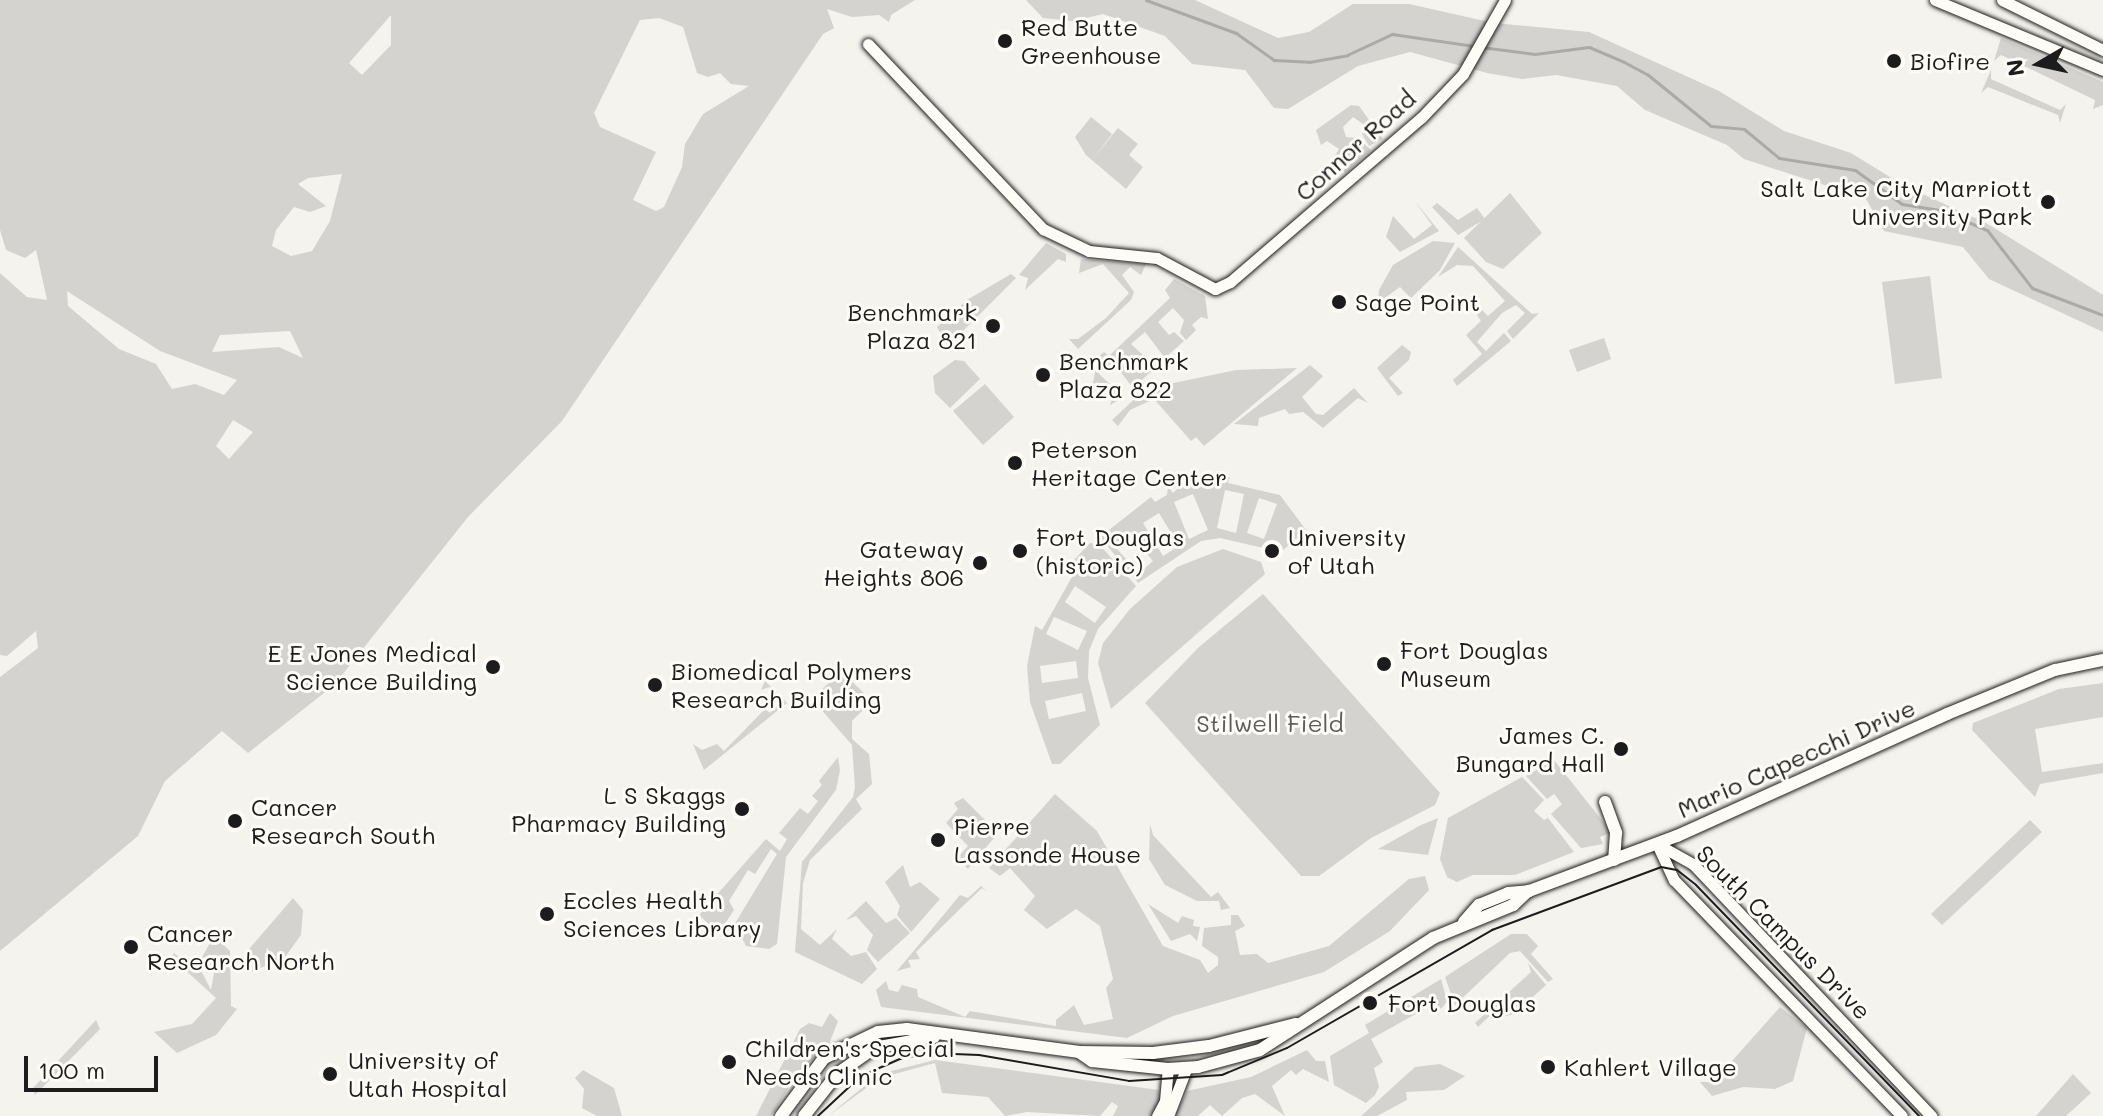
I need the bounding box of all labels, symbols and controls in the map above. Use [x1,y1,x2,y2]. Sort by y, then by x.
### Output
place label: Red Butte Greenhouse [1021,13,1161,69]
north arrow [1999,24,2079,104]
marker: Red Butte Greenhouse [996,32,1014,50]
place label: Biofire [1910,47,1990,75]
marker: Biofire [1885,52,1903,70]
text: N [1999,57,2030,78]
street label: Connor Road [1289,84,1421,206]
place label: Salt Lake City Marriott University Park [1760,174,2032,230]
marker: Salt Lake City Marriott University Park [2039,193,2057,211]
place label: Sage Point [1355,288,1480,316]
marker: Sage Point [1330,293,1348,311]
place label: Benchmark Plaza 821 [847,298,977,354]
marker: Benchmark Plaza 821 [984,317,1002,335]
place label: Benchmark Plaza 822 [1059,347,1189,403]
marker: Benchmark Plaza 822 [1034,366,1052,384]
place label: Peterson Heritage Center [1031,435,1227,491]
marker: Peterson Heritage Center [1006,454,1024,472]
place label: Fort Douglas (historic) [1036,523,1184,579]
place label: University of Utah [1288,523,1406,579]
place label: Gateway Heights 806 [824,535,964,591]
marker: Fort Douglas (historic) [1011,542,1029,560]
marker: University of Utah [1263,542,1281,560]
marker: Gateway Heights 806 [971,554,989,572]
place label: Fort Douglas Museum [1400,636,1548,692]
place label: E E Jones Medical Science Building [268,639,477,695]
marker: Fort Douglas Museum [1375,655,1393,673]
place label: Biomedical Polymers Research Building [671,657,912,713]
marker: E E Jones Medical Science Building [484,658,502,676]
marker: Biomedical Polymers Research Building [646,676,664,694]
street label: Mario Capecchi Drive [1673,693,1919,823]
park label: Stilwell Field [1196,709,1344,737]
place label: James C. Bungard Hall [1456,721,1605,777]
marker: James C. Bungard Hall [1612,740,1630,758]
place label: L S Skaggs Pharmacy Building [511,781,726,837]
place label: Cancer Research South [251,793,435,849]
marker: L S Skaggs Pharmacy Building [733,800,751,818]
marker: Cancer Research South [226,812,244,830]
place label: Pierre Lassonde House [954,812,1141,868]
marker: Pierre Lassonde House [929,831,947,849]
street label: South Campus Drive [1691,839,1877,1025]
place label: Eccles Health Sciences Library [563,886,761,942]
marker: Eccles Health Sciences Library [538,905,556,923]
place label: Cancer Research North [147,919,334,975]
marker: Cancer Research North [122,938,140,956]
place label: Fort Douglas [1388,989,1536,1017]
marker: Fort Douglas [1359,992,1381,1014]
place label: Children's Special Needs Clinic [745,1034,955,1090]
scale bar [28,1040,162,1090]
place label: University of Utah Hospital [348,1046,507,1102]
marker: Children's Special Needs Clinic [720,1053,738,1071]
place label: Kahlert Village [1564,1053,1737,1081]
text: 100 m [38,1054,105,1085]
marker: Kahlert Village [1539,1058,1557,1076]
marker: University of Utah Hospital [319,1063,341,1085]

